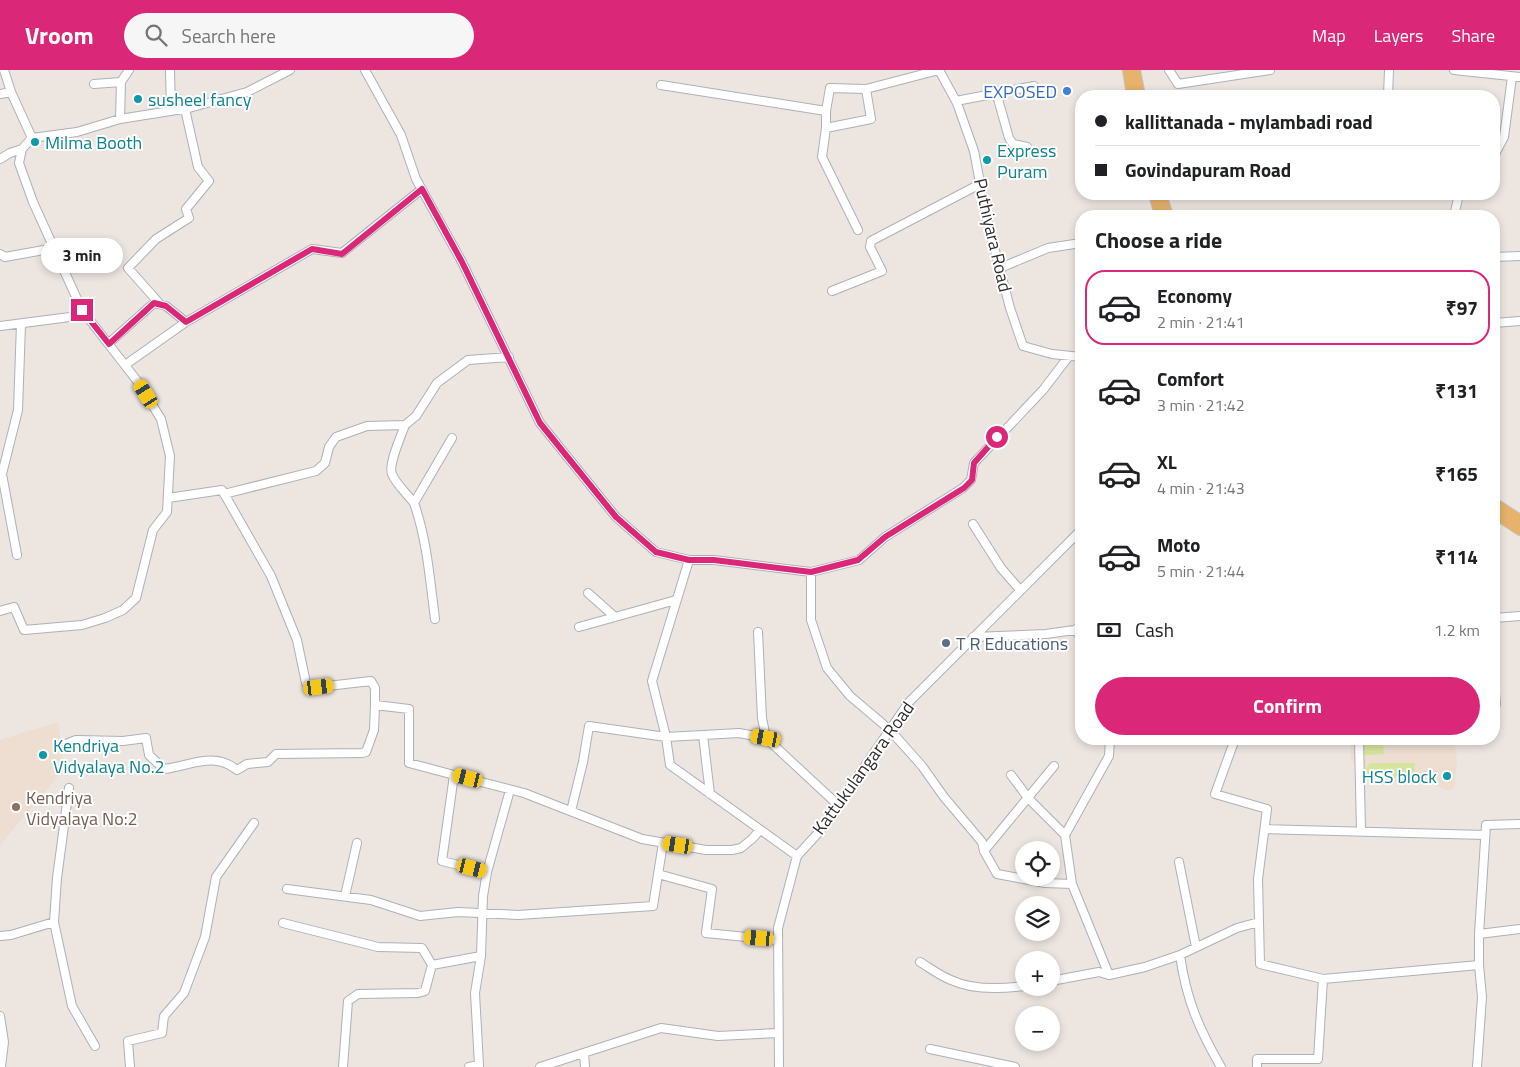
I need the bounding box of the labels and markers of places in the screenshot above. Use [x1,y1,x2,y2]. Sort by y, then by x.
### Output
place label: EXPOSED [983,78,1057,105]
marker: EXPOSED [1061,85,1073,97]
place label: susheel fancy [148,86,252,113]
marker: susheel fancy [132,93,144,105]
place label: Milma Booth [45,129,142,156]
marker: Milma Booth [29,136,41,148]
place label: Express Puram [997,137,1056,185]
marker: Express Puram [981,154,993,166]
place label: T R Educations [956,630,1068,657]
marker: T R Educations [940,637,952,649]
place label: Kendriya Vidyalaya No.2 [53,732,165,780]
marker: Kendriya Vidyalaya No.2 [37,749,49,761]
place label: HSS block [1362,763,1437,790]
marker: HSS block [1441,770,1453,782]
place label: Kendriya Vidyalaya No:2 [26,784,138,832]
marker: Kendriya Vidyalaya No:2 [10,801,22,813]

